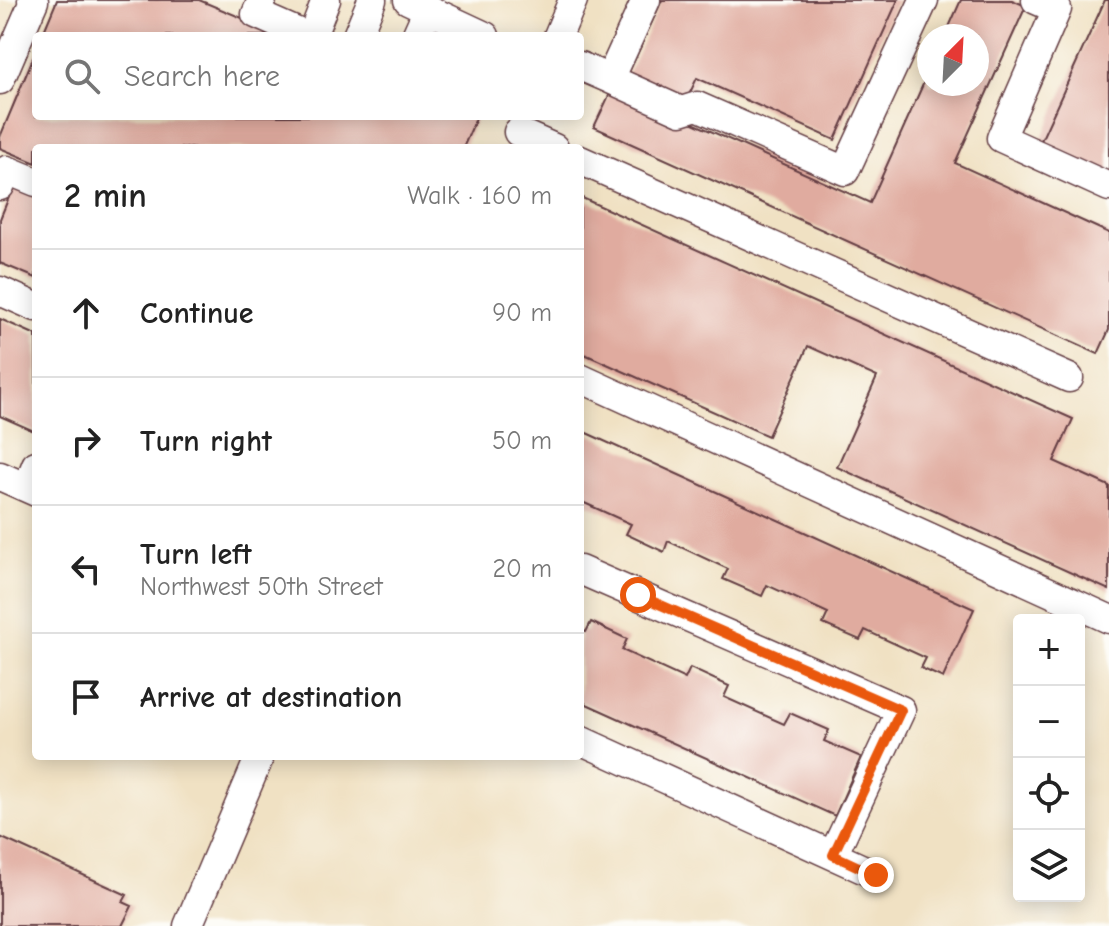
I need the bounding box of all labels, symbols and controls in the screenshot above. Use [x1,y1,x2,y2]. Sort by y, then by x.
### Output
north arrow [917,24,989,96]
search box [32,32,584,120]
icon: search [60,54,104,98]
text: Search here [124,59,280,94]
text: 2 min [64,176,147,216]
text: Walk · 160 m [407,181,552,211]
icon: ahead [64,291,108,335]
text: Continue [140,296,254,331]
text: 90 m [492,298,552,328]
icon: right [64,419,108,463]
text: Turn right [140,424,272,459]
text: 50 m [492,426,552,456]
text: Turn left [140,537,252,572]
icon: left [64,547,108,591]
text: 20 m [492,554,552,584]
text: Northwest 50th Street [140,572,383,602]
route start [620,577,656,613]
map controls [1013,614,1085,902]
button: + [1013,614,1085,686]
icon: arrive [64,675,108,719]
text: Arrive at destination [140,680,402,715]
button: − [1013,686,1085,758]
button: locate [1013,758,1085,830]
button: layers [1013,830,1085,902]
route end [858,857,894,893]

